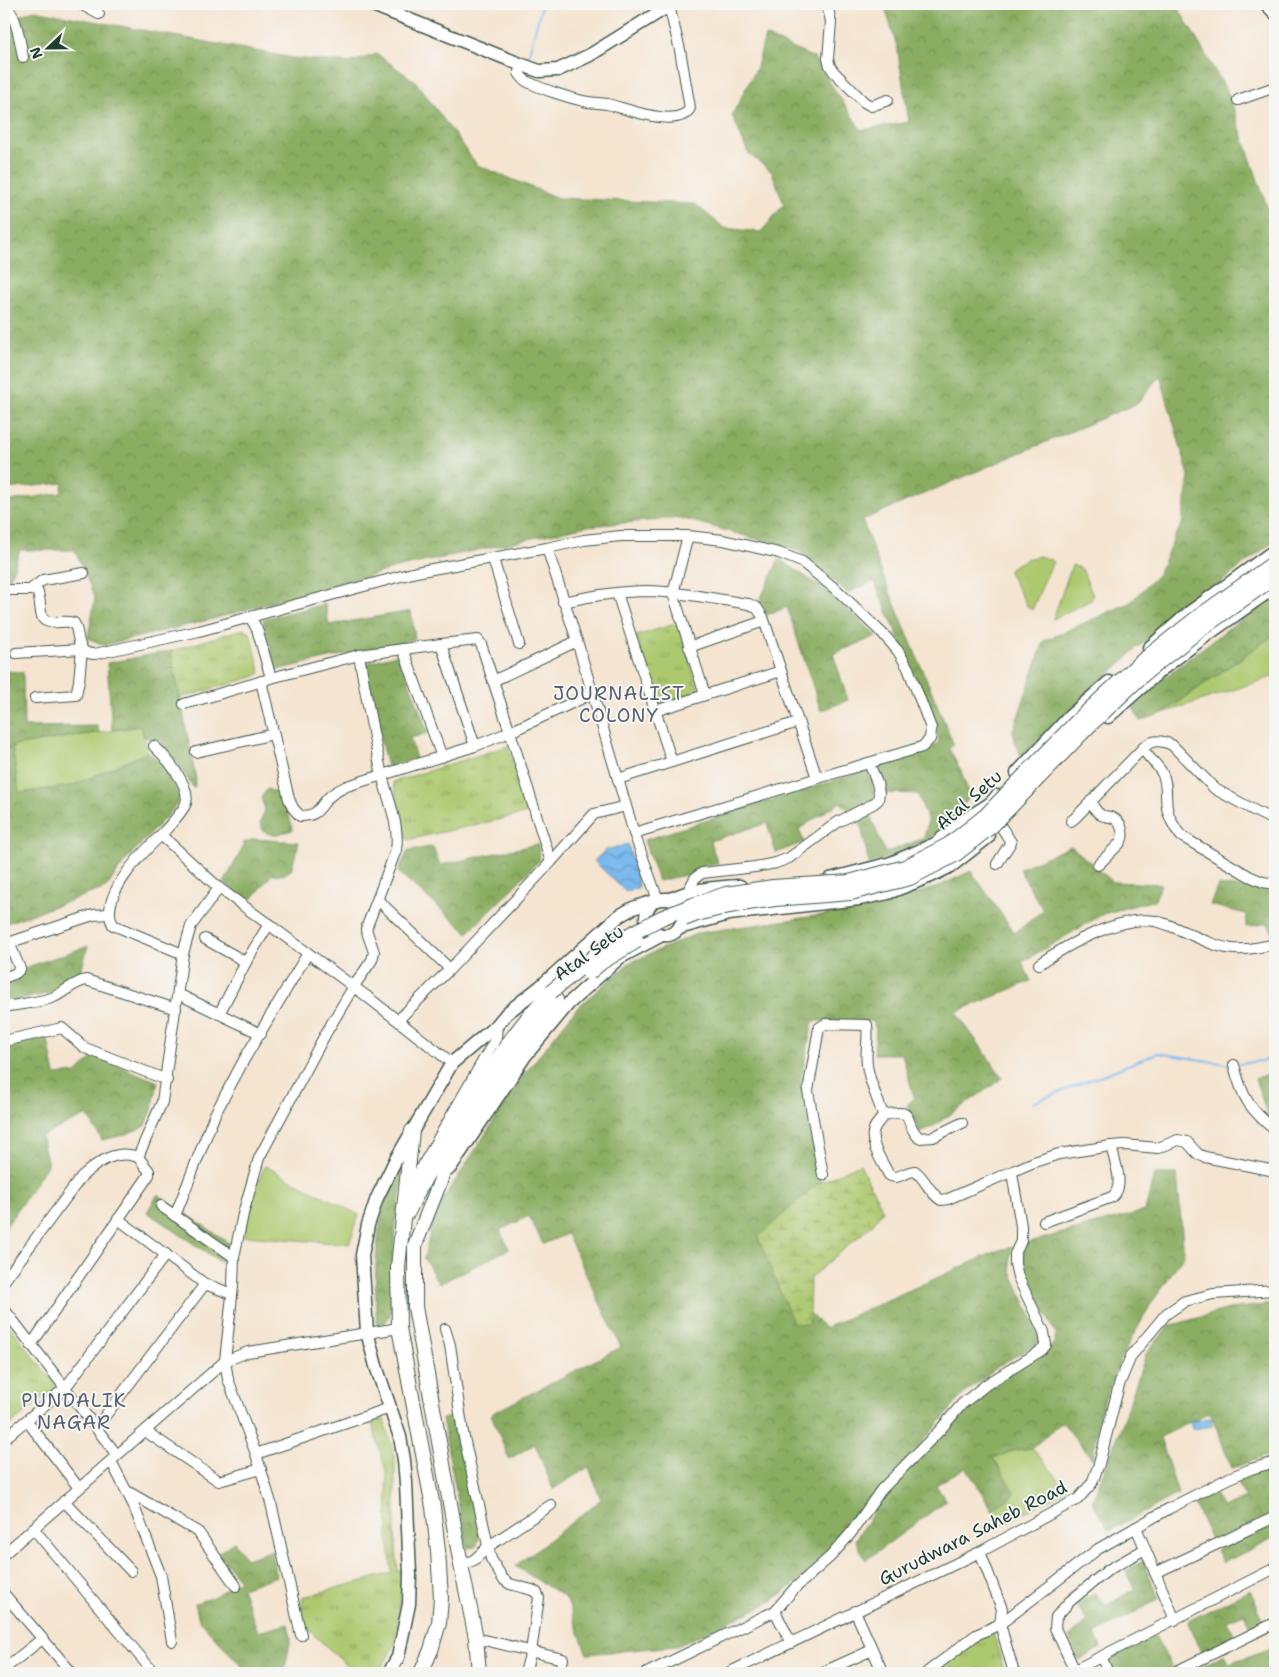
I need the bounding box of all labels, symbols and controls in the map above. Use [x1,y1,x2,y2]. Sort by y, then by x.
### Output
north arrow [22,22,72,72]
text: N [26,44,46,61]
district label: JOURNALIST COLONY [553,681,685,728]
street label: Atal Setu [931,764,1007,836]
street label: Atal Setu [549,920,629,986]
district label: PUNDALIK NAGAR [21,1388,127,1435]
street label: Gurudwara Saheb Road [875,1475,1071,1591]

